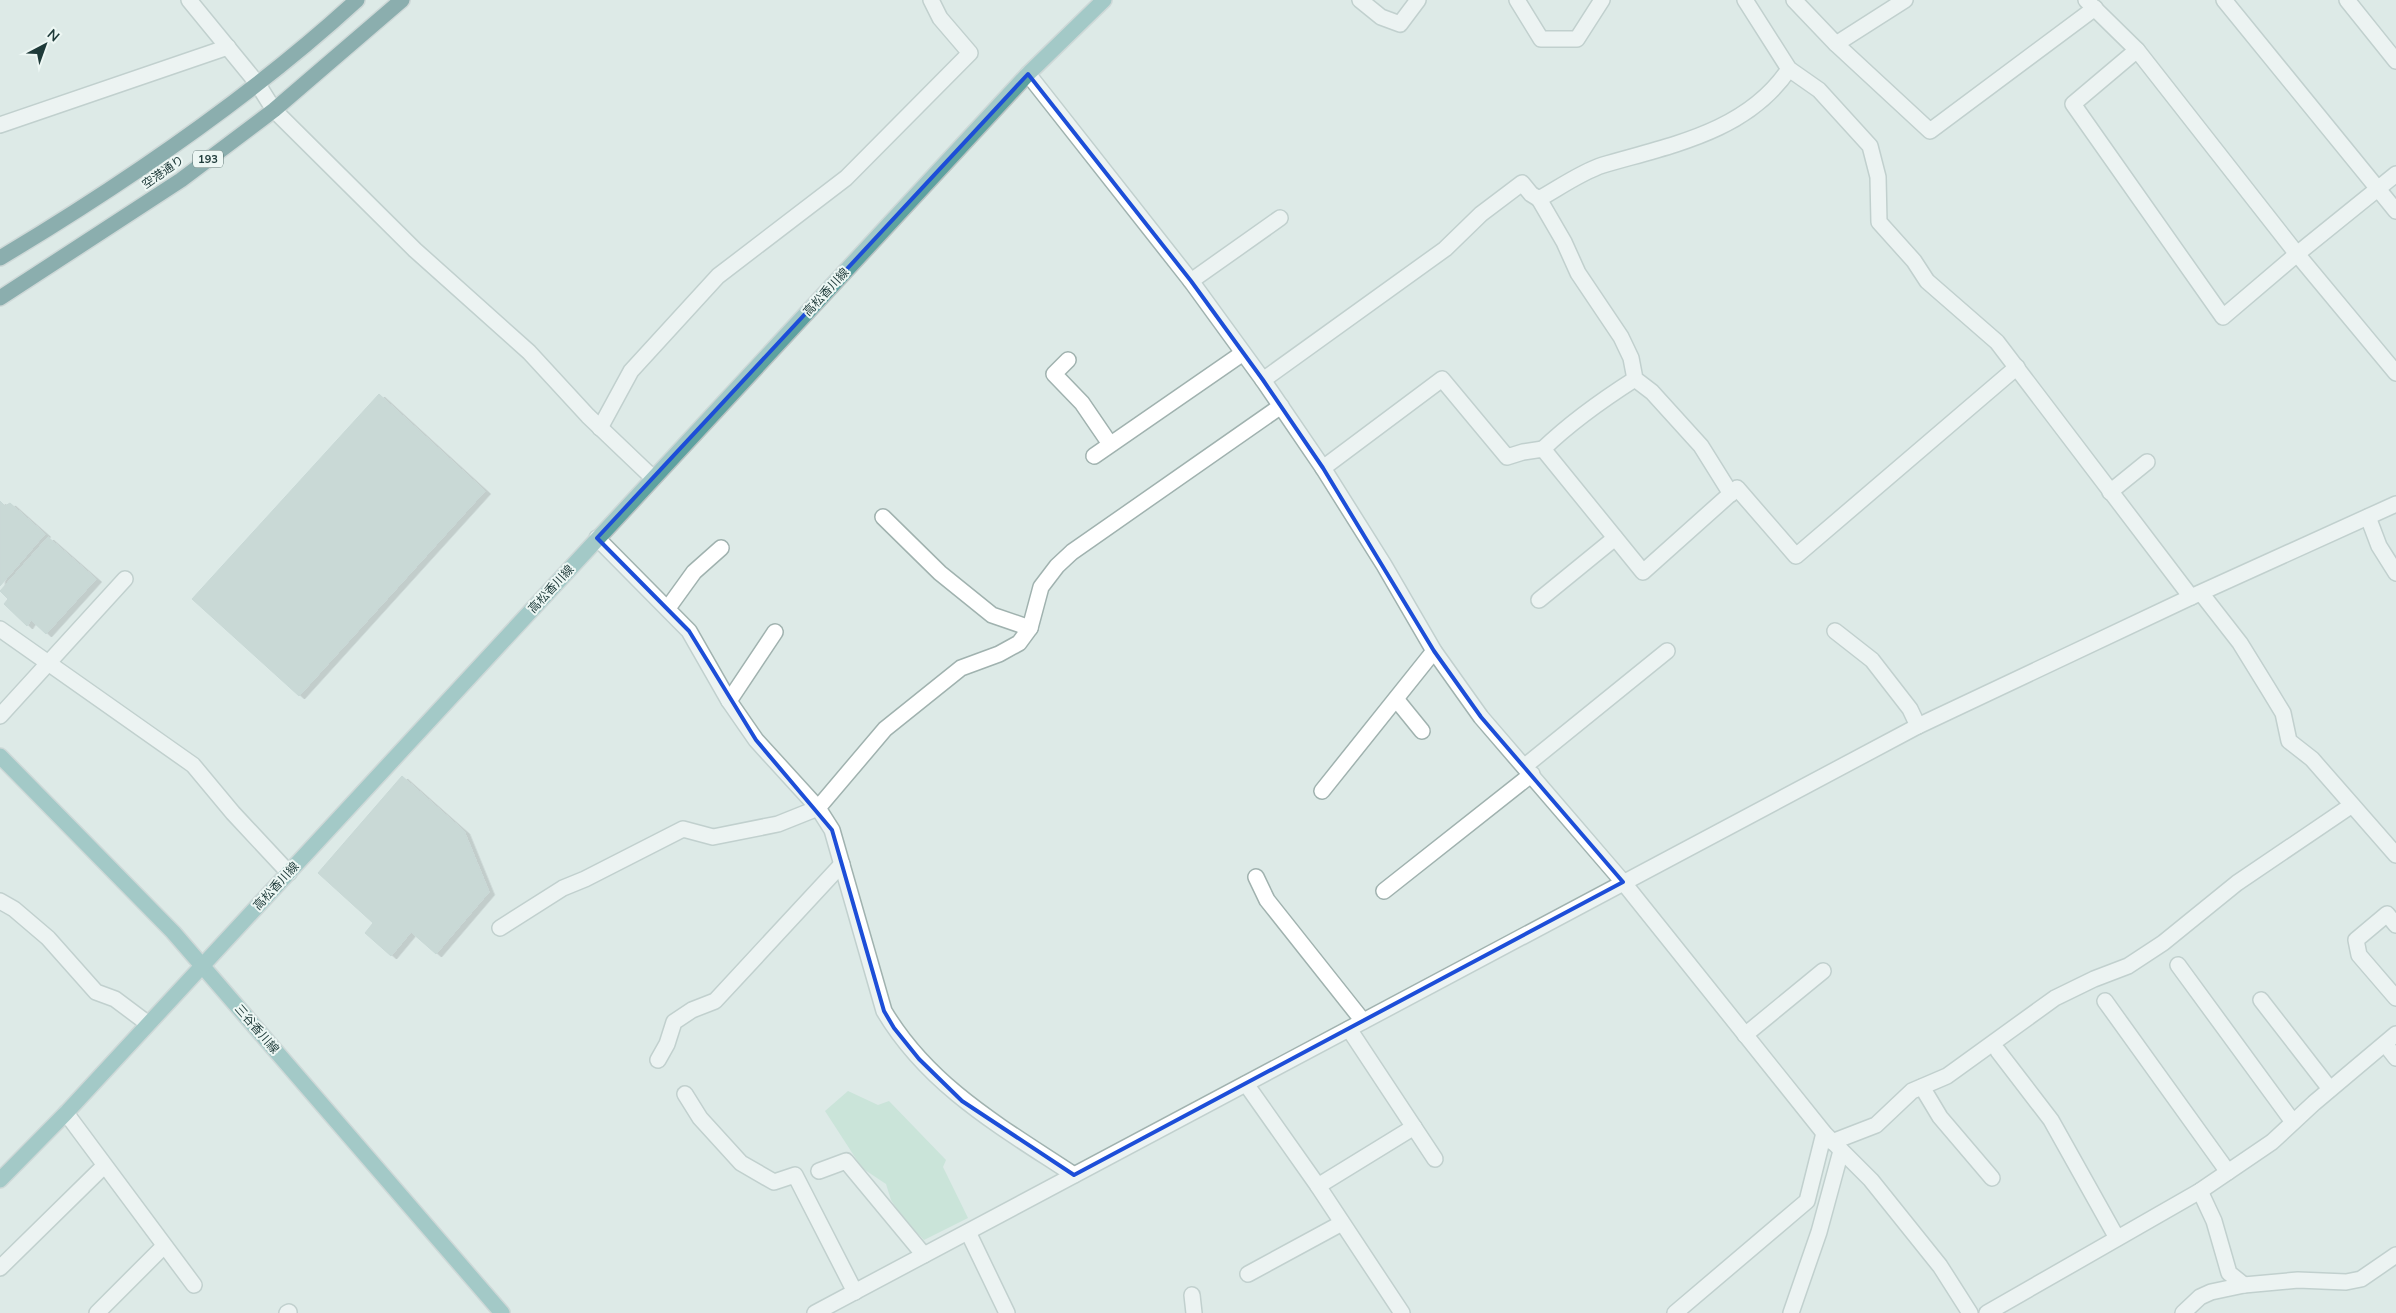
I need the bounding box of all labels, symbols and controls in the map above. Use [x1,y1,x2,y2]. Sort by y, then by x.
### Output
north arrow [20,20,70,70]
text: N [44,25,63,45]
road number: 193 [193,150,223,168]
street label: 空港通り [139,152,187,192]
street label: 高松香川線 [800,265,852,319]
street label: 高松香川線 [525,562,577,616]
street label: 高松香川線 [250,859,302,913]
street label: 三谷香川線 [232,1001,283,1056]

